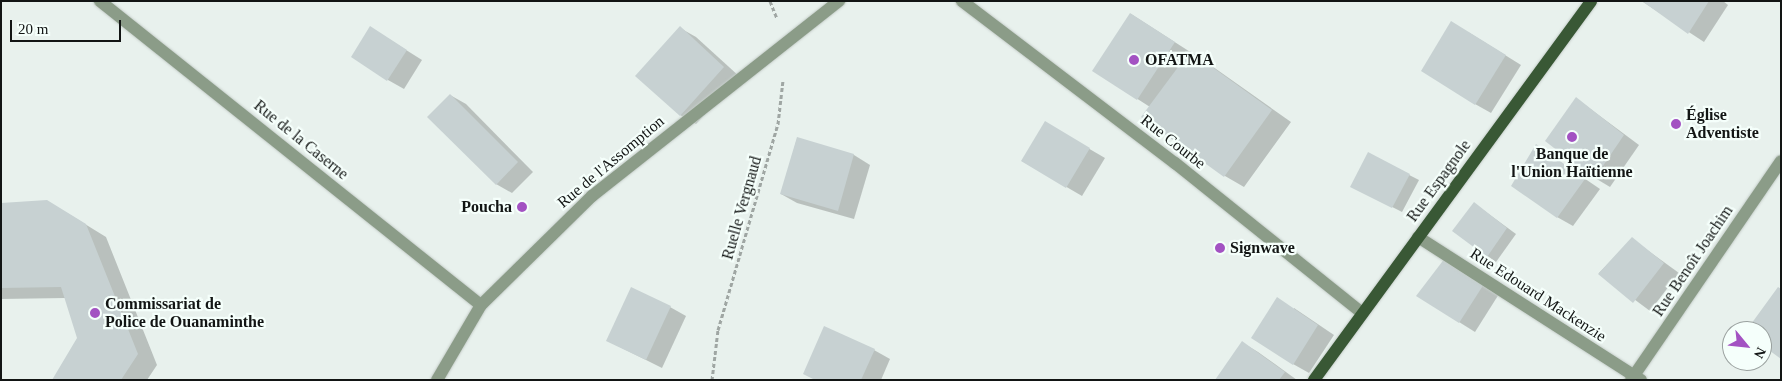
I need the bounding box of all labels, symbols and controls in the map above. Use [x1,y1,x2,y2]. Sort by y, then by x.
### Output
scale bar [12,10,124,42]
text: 20 m [18,21,48,37]
place label: OFATMA [1145,50,1214,70]
marker: OFATMA [1127,53,1141,67]
street label: Rue de la Caserne [250,96,352,184]
place label: Église Adventiste [1686,105,1759,143]
street label: Rue Courbe [1137,111,1209,173]
street label: Rue de l'Assomption [554,112,668,212]
marker: Église Adventiste [1670,118,1682,130]
marker: Banque de l'Union Haïtienne [1566,131,1578,143]
street label: Rue Espagnole [1403,136,1475,226]
place label: Banque de l'Union Haïtienne [1511,144,1633,182]
street label: Ruelle Vergnaud [718,154,766,262]
place label: Poucha [461,197,512,217]
marker: Poucha [516,201,528,213]
street label: Rue Benoît Joachim [1649,202,1737,320]
place label: Signwave [1230,238,1295,258]
marker: Signwave [1214,242,1226,254]
street label: Rue Edouard Mackenzie [1466,244,1610,346]
place label: Commissariat de Police de Ouanaminthe [105,294,264,332]
marker: Commissariat de Police de Ouanaminthe [89,307,101,319]
north arrow [1722,321,1772,371]
text: N [1751,345,1769,361]

